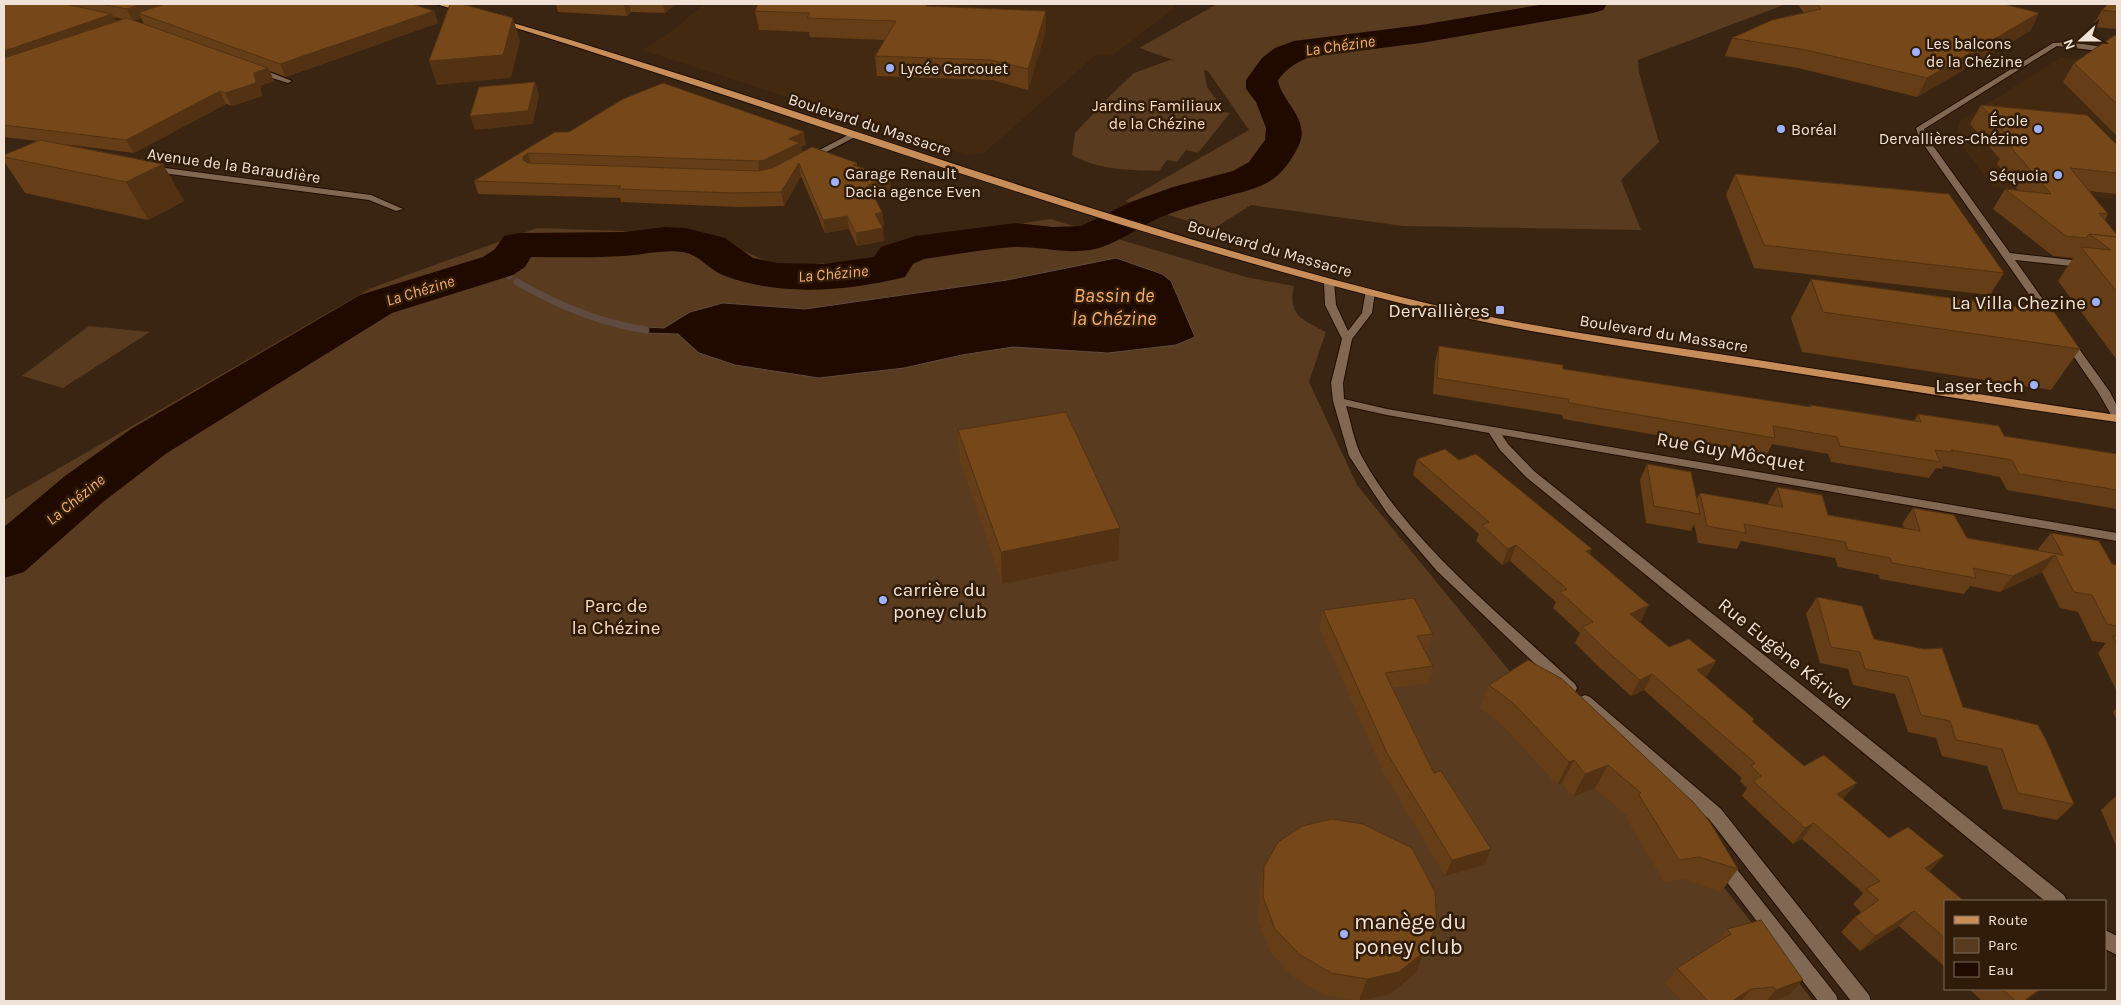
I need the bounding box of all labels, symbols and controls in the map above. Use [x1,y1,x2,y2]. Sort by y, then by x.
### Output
north arrow [2056,15,2106,65]
water label: La Chézine [1304,31,1377,60]
place label: Les balcons de la Chézine [1926,34,2023,71]
text: N [2060,37,2079,52]
marker: Les balcons de la Chézine [1910,46,1922,58]
place label: Lycée Carcouet [900,59,1008,78]
marker: Lycée Carcouet [884,62,896,74]
street label: Boulevard du Massacre [786,89,954,160]
park label: Jardins Familiaux de la Chézine [1092,96,1222,133]
place label: École Dervallières-Chézine [1879,111,2028,148]
place label: Boréal [1791,120,1837,139]
marker: Boréal [1775,123,1787,135]
marker: École Dervallières-Chézine [2032,123,2044,135]
street label: Avenue de la Baraudière [146,144,322,187]
place label: Garage Renault Dacia agence Even [845,164,981,201]
place label: Séquoia [1989,166,2048,185]
marker: Séquoia [2052,169,2064,181]
marker: Garage Renault Dacia agence Even [829,176,841,188]
street label: Boulevard du Massacre [1185,216,1354,281]
water label: La Chézine [797,261,870,286]
water label: La Chézine [384,271,457,310]
water label: Bassin de la Chézine [1072,284,1156,330]
place label: La Villa Chezine [1951,292,2086,314]
marker: La Villa Chezine [2090,296,2102,308]
place label: Dervallières [1388,300,1490,322]
marker: Dervallières [1494,304,1506,316]
street label: Boulevard du Massacre [1578,311,1749,356]
place label: Laser tech [1935,375,2024,397]
marker: Laser tech [2028,379,2040,391]
street label: Rue Guy Môcquet [1655,428,1807,476]
water label: La Chézine [42,469,109,529]
place label: carrière du poney club [893,579,987,623]
marker: carrière du poney club [877,594,889,606]
street label: Rue Eugène Kérivel [1714,594,1855,714]
park label: Parc de la Chézine [571,595,661,639]
legend [1944,900,2106,990]
place label: manège du poney club [1354,909,1467,960]
text: Route [1988,911,2028,929]
marker: manège du poney club [1338,928,1350,940]
text: Parc [1988,936,2018,954]
text: Eau [1988,961,2014,979]

